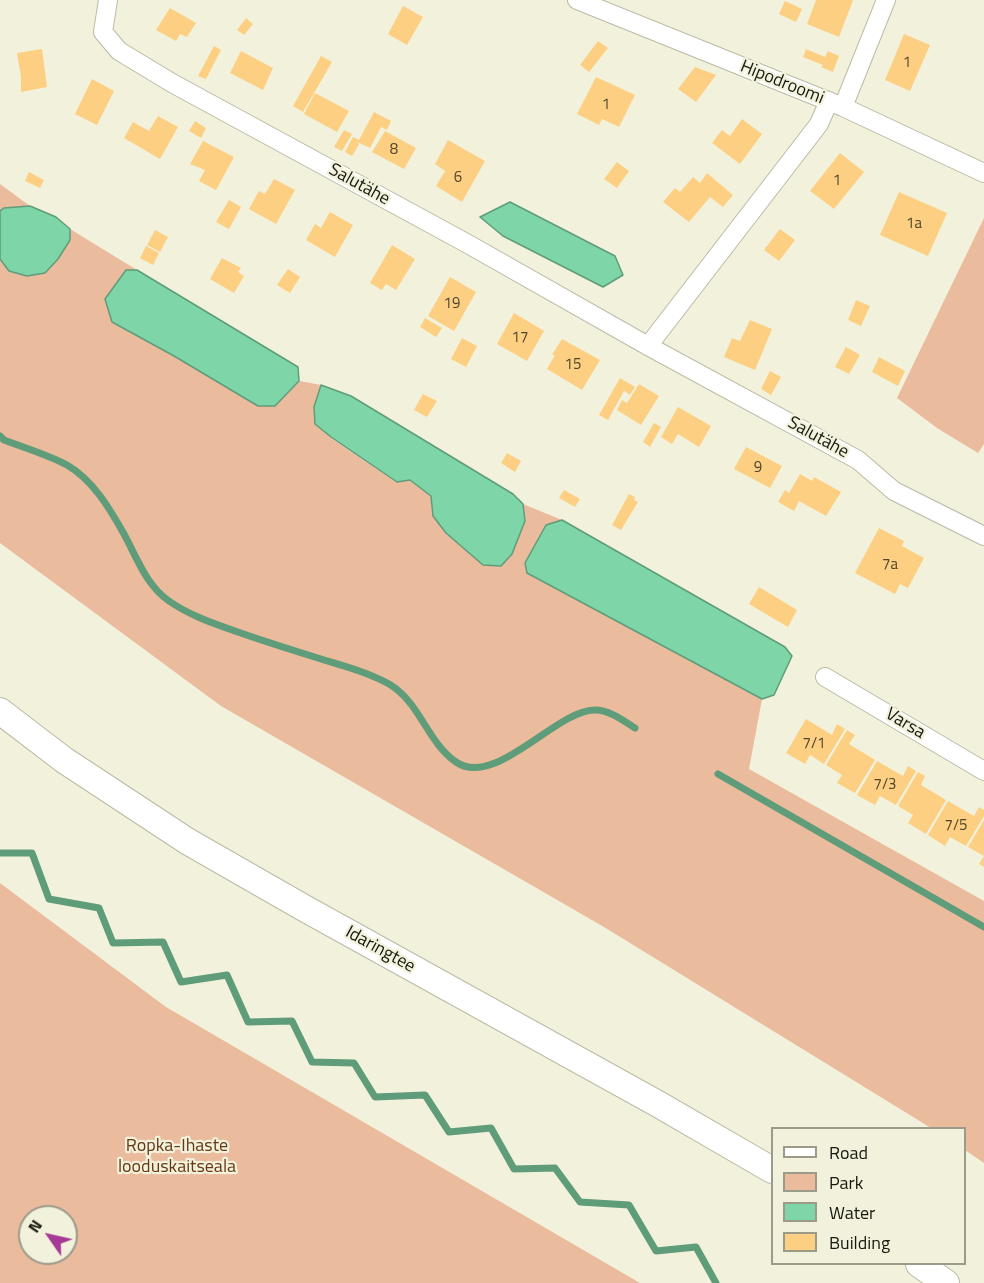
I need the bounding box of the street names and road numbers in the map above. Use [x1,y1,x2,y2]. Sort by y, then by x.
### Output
street label: Hipodroomi [737,56,827,110]
street label: Salutähe [325,159,393,211]
street label: Salutähe [784,412,852,464]
street label: Varsa [881,704,929,744]
street label: Idaringtee [341,922,419,978]

